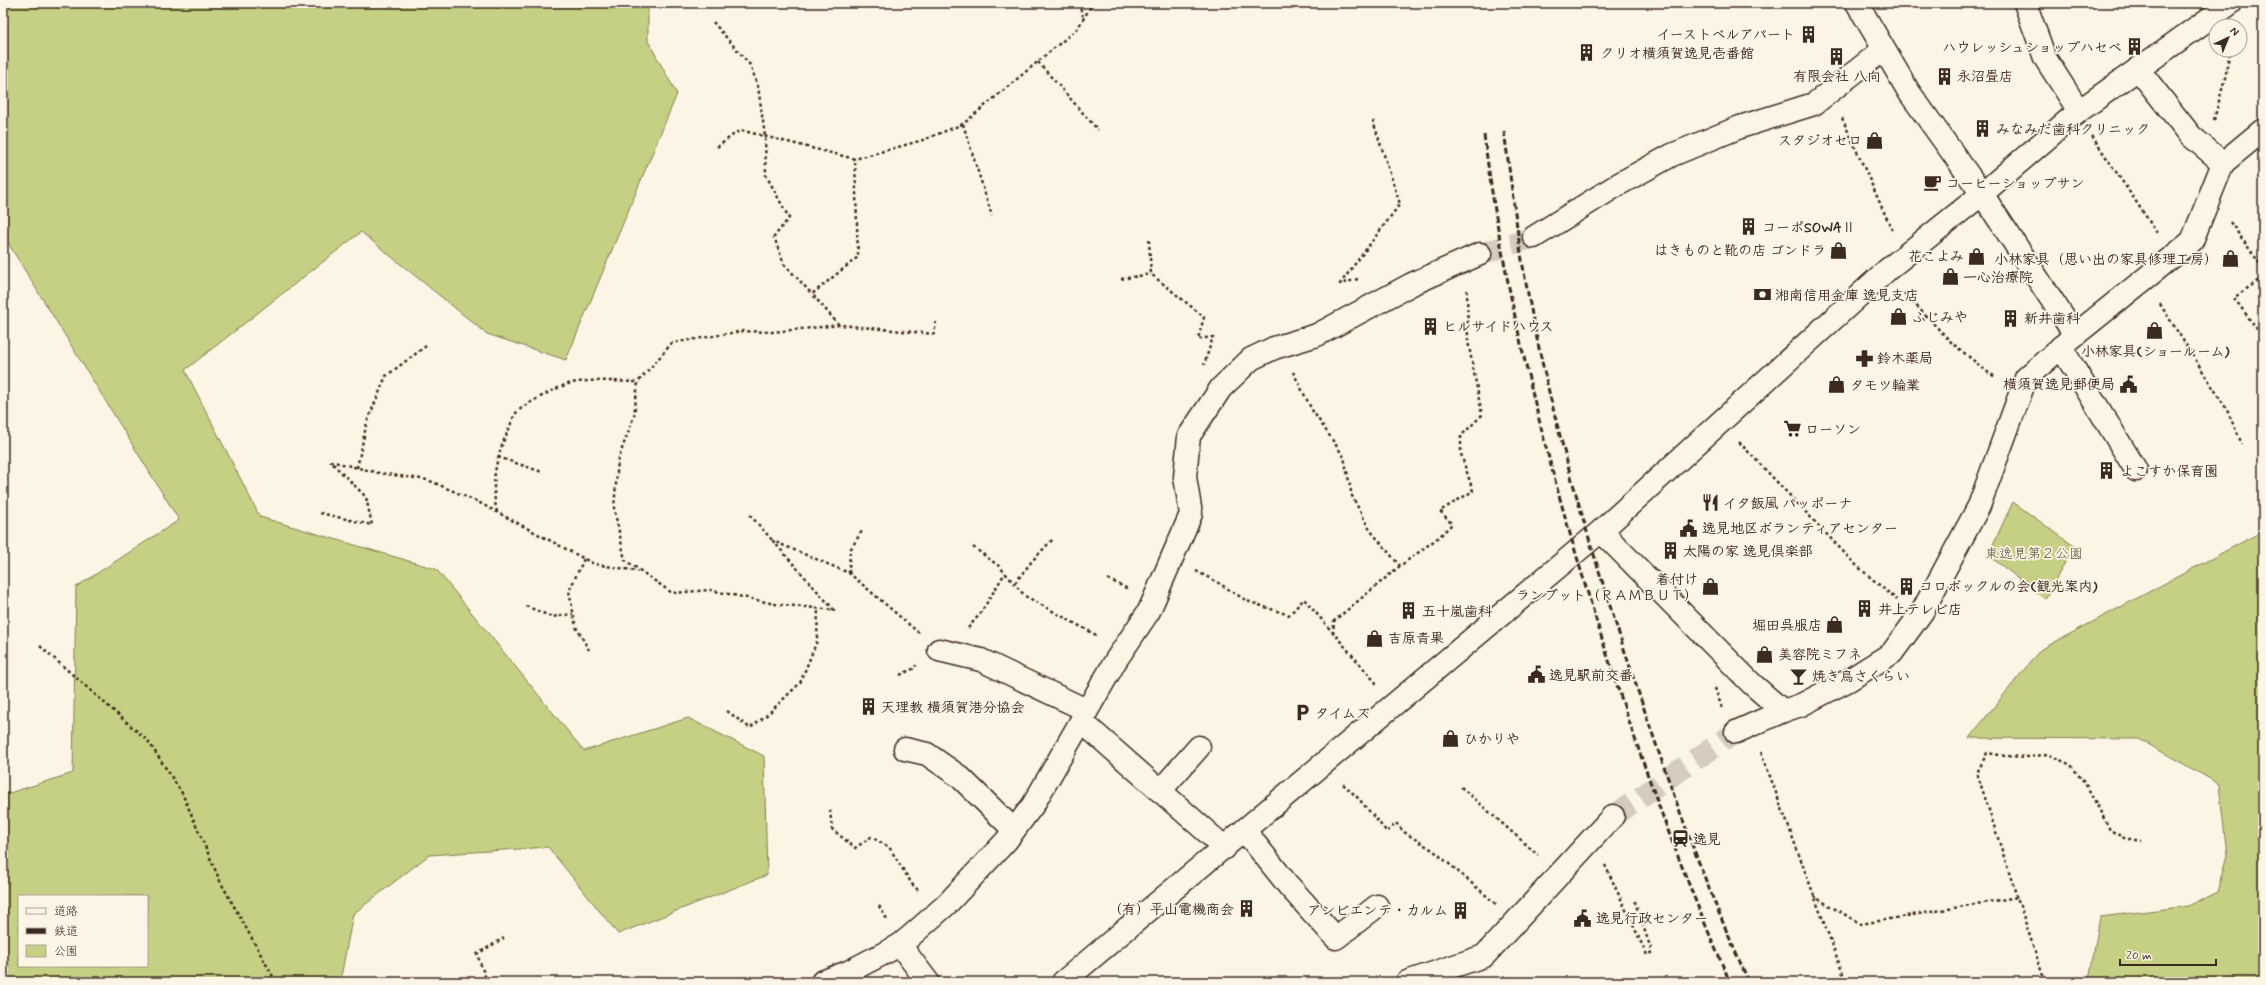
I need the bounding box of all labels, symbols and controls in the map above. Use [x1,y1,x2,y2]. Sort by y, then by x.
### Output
north arrow [2208,18,2248,58]
building icon: イーストベルアパート [1798,24,1818,44]
text: N [2227,24,2242,39]
place label: イーストベルアパート [1657,26,1795,44]
building icon: ハウレッシュショップハセベ [2125,37,2145,57]
place label: ハウレッシュショップハセベ [1942,39,2122,57]
building icon: クリオ横須賀逸見壱番館 [1577,43,1597,63]
place label: クリオ横須賀逸見壱番館 [1600,45,1754,63]
building icon: 有限会社 八向 [1827,46,1847,66]
building icon: 永沼畳店 [1934,66,1954,86]
place label: 有限会社 八向 [1793,68,1881,86]
place label: 永沼畳店 [1957,68,2013,86]
building icon: みなみだ歯科クリニック [1973,119,1993,139]
place label: みなみだ歯科クリニック [1996,121,2150,139]
shop icon: スタジオセロ [1865,130,1885,150]
place label: スタジオセロ [1778,132,1862,150]
cafe icon: コーヒーショップサン [1923,173,1943,193]
place label: コーヒーショップサン [1946,175,2085,193]
building icon: コーポSOWAⅡ [1739,217,1759,237]
place label: コーポSOWAⅡ [1762,219,1856,237]
shop icon: はきものと靴の店 ゴンドラ [1829,240,1849,260]
place label: はきものと靴の店 ゴンドラ [1654,242,1826,260]
shop icon: 花こよみ [1967,246,1987,266]
place label: 花こよみ [1908,248,1964,266]
shop icon: 小林家具（思い出の家具修理工房） [2221,249,2241,269]
place label: 小林家具（思い出の家具修理工房） [1994,251,2218,269]
shop icon: 一心治療院 [1940,267,1960,287]
place label: 一心治療院 [1963,269,2033,287]
bank icon: 湘南信用金庫 逸見支店 [1752,285,1772,305]
place label: 湘南信用金庫 逸見支店 [1775,287,1919,305]
shop icon: ふじみや [1889,307,1909,327]
building icon: 新井歯科 [2001,308,2021,328]
place label: ふじみや [1912,309,1968,327]
place label: 新井歯科 [2024,310,2081,328]
building icon: ヒルサイドハウス [1420,316,1440,336]
place label: ヒルサイドハウス [1443,318,1554,336]
shop icon: 小林家具(ショールーム) [2145,321,2165,341]
place label: 小林家具(ショールーム) [2081,343,2229,361]
pharmacy icon: 鈴木薬局 [1854,348,1874,368]
place label: 鈴木薬局 [1877,350,1933,368]
public building icon: 横須賀逸見郵便局 [2118,374,2138,394]
shop icon: タモツ輪業 [1827,375,1847,395]
place label: 横須賀逸見郵便局 [2003,376,2115,394]
place label: タモツ輪業 [1850,377,1920,395]
supermarket icon: ローソン [1782,419,1802,439]
place label: ローソン [1805,421,1861,439]
building icon: よこすか保育園 [2097,461,2117,481]
place label: よこすか保育園 [2120,463,2218,481]
restaurant icon: イタ飯風 パッポーナ [1700,493,1720,513]
place label: イタ飯風 パッポーナ [1723,495,1852,513]
public building icon: 逸見地区ボランティアセンター [1679,518,1699,538]
place label: 逸見地区ボランティアセンター [1702,520,1898,538]
building icon: 太陽の家 逸見倶楽部 [1660,541,1680,561]
place label: 太陽の家 逸見倶楽部 [1683,543,1813,561]
park label: 東逸見第２公園 [1985,545,2083,563]
place label: 着付け ランブット（ＲＡＭＢＵＴ） [1516,571,1698,605]
building icon: コロボックルの会(観光案内) [1896,576,1916,596]
shop icon: 着付け ランブット（ＲＡＭＢＵＴ） [1701,577,1721,597]
place label: コロボックルの会(観光案内) [1919,578,2097,596]
building icon: 井上テレビ店 [1855,599,1875,619]
building icon: 五十嵐歯科 [1399,601,1419,621]
place label: 井上テレビ店 [1878,601,1962,619]
place label: 五十嵐歯科 [1422,603,1493,621]
shop icon: 堀田呉服店 [1825,615,1845,635]
place label: 堀田呉服店 [1752,617,1822,635]
shop icon: 吉原青果 [1365,628,1385,648]
place label: 吉原青果 [1388,630,1444,648]
shop icon: 美容院ミフネ [1755,644,1775,664]
place label: 美容院ミフネ [1778,646,1862,664]
public building icon: 逸見駅前交番 [1526,665,1546,685]
bar icon: 焼き鳥さくらい [1789,666,1809,686]
place label: 逸見駅前交番 [1549,667,1633,685]
place label: 焼き鳥さくらい [1812,668,1910,686]
building icon: 天理教 横須賀港分協会 [858,697,878,717]
place label: 天理教 横須賀港分協会 [881,699,1025,717]
parking icon: タイムズ [1292,703,1312,723]
place label: タイムズ [1315,705,1370,723]
shop icon: ひかりや [1441,729,1461,749]
place label: ひかりや [1464,731,1520,749]
station icon: 逸見 [1670,829,1690,849]
place label: 逸見 [1693,831,1721,849]
legend [18,895,148,967]
building icon: （有）平山電機商会 [1237,899,1257,919]
building icon: アンビエンテ・カルム [1451,900,1471,920]
place label: （有）平山電機商会 [1108,901,1234,919]
place label: アンビエンテ・カルム [1307,902,1448,920]
text: 道路 [54,904,78,920]
public building icon: 逸見行政センター [1573,908,1593,928]
place label: 逸見行政センター [1596,910,1708,928]
text: 鉄道 [54,924,78,940]
scale bar [2120,941,2216,967]
text: 公園 [54,944,78,960]
text: 20 m [2126,948,2152,964]

